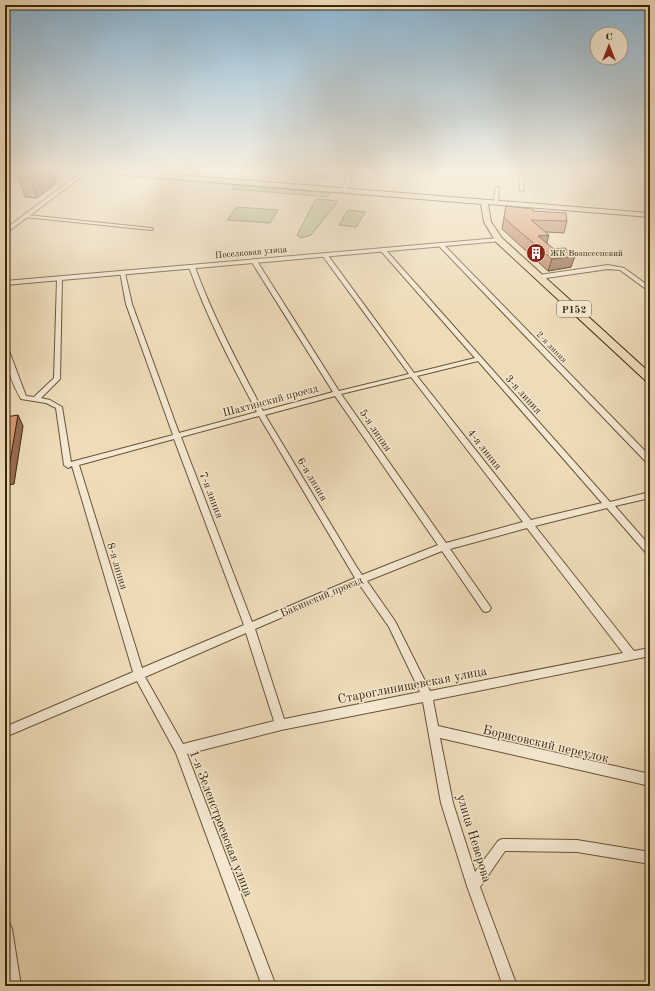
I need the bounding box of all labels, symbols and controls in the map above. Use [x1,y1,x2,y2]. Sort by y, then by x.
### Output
north arrow [589,26,629,66]
text: С [605,32,613,43]
building icon: ЖК Вознесенский [525,242,547,264]
street label: Поселковая улица [215,245,288,260]
place label: ЖК Вознесенский [550,249,623,258]
road number: Р152 [557,301,591,317]
street label: 2-я линия [535,330,569,365]
street label: 3-я линия [503,373,543,417]
street label: Шахтинский проезд [222,383,320,419]
street label: 5-я линия [357,408,393,454]
street label: 4-я линия [465,427,503,473]
street label: 6-я линия [295,456,329,504]
street label: 7-я линия [197,471,225,520]
street label: 8-я линия [104,542,129,591]
street label: Бакинский проезд [279,575,365,620]
street label: Староглинищевская улица [337,664,489,706]
street label: Борисовский переулок [481,724,610,765]
street label: 1-я Зеленстроевская улица [187,748,255,899]
street label: улица Неверова [454,793,493,884]

